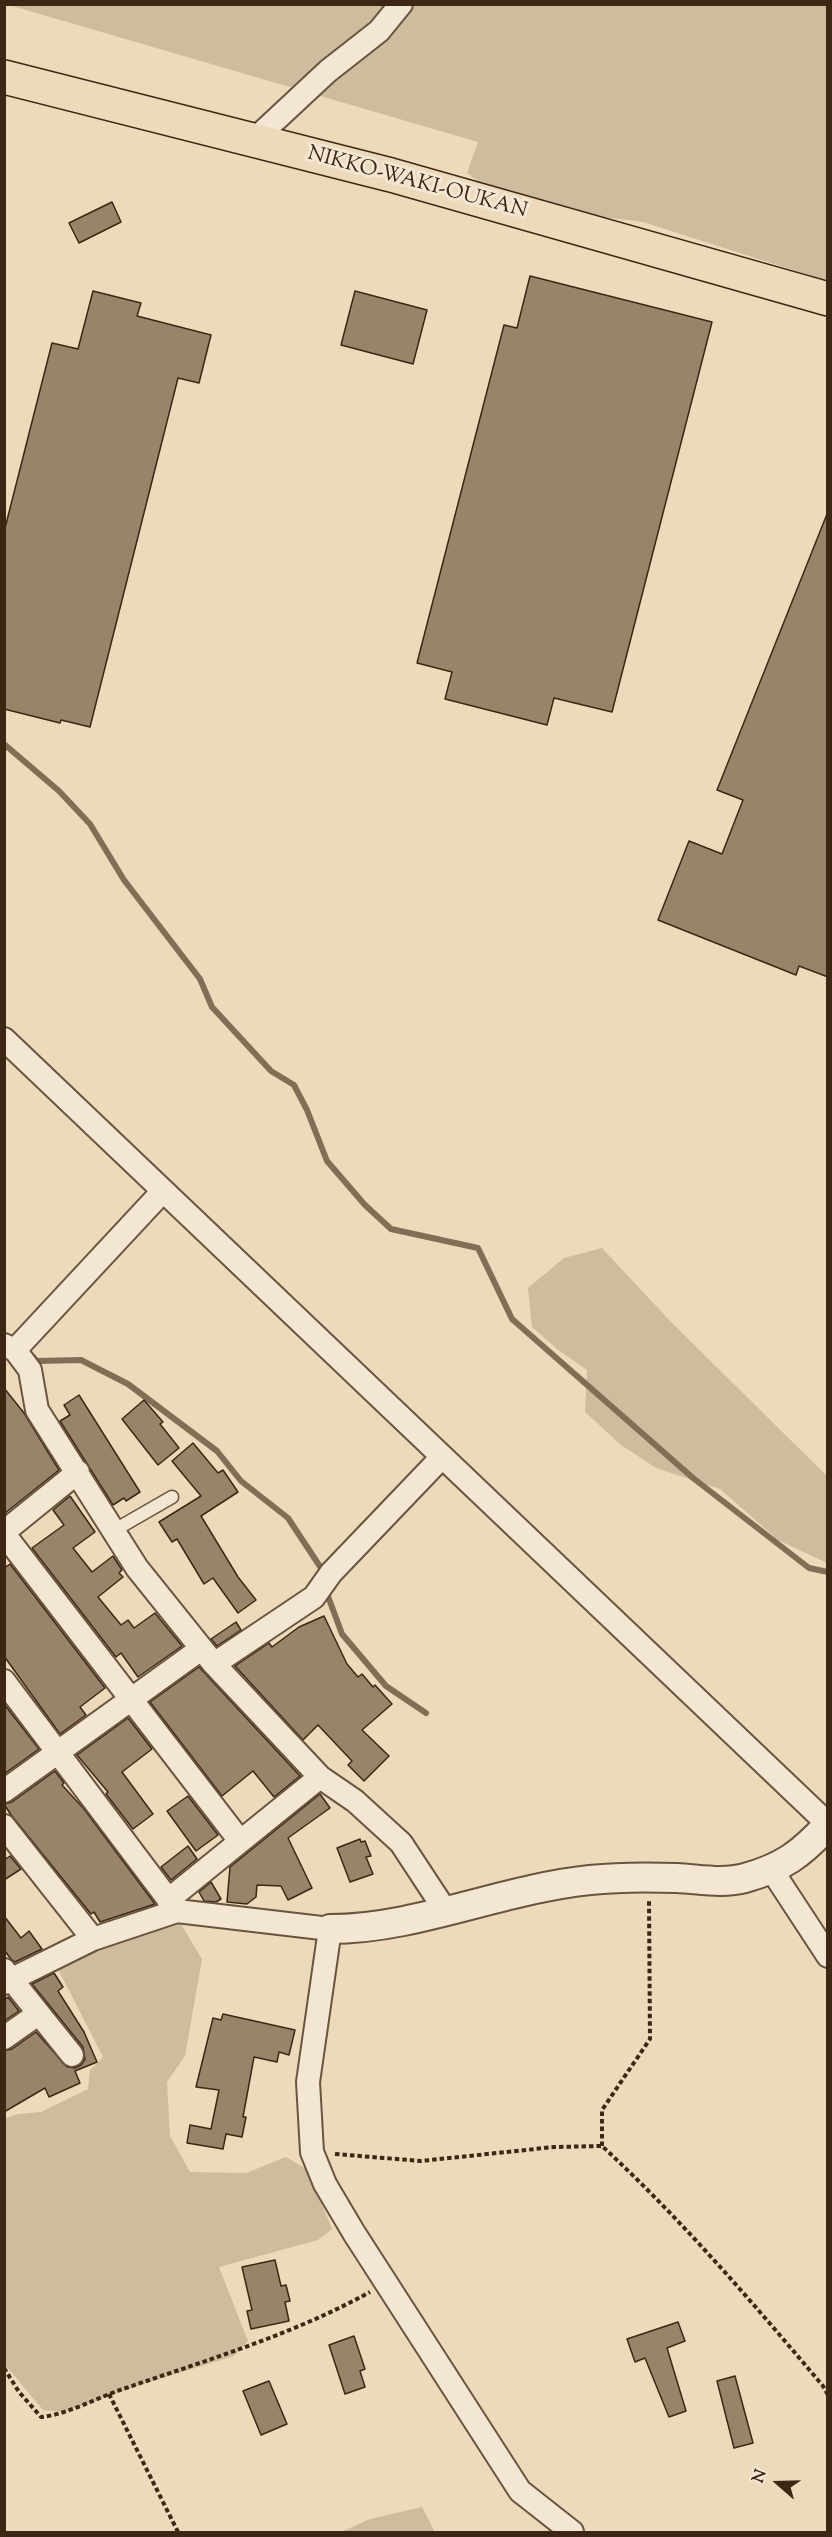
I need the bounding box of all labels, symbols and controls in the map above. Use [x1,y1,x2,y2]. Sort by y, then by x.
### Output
street label: NIKKO-WAKI-OUKAN [304,143,530,225]
north arrow [748,2453,808,2513]
text: N [748,2467,774,2487]

